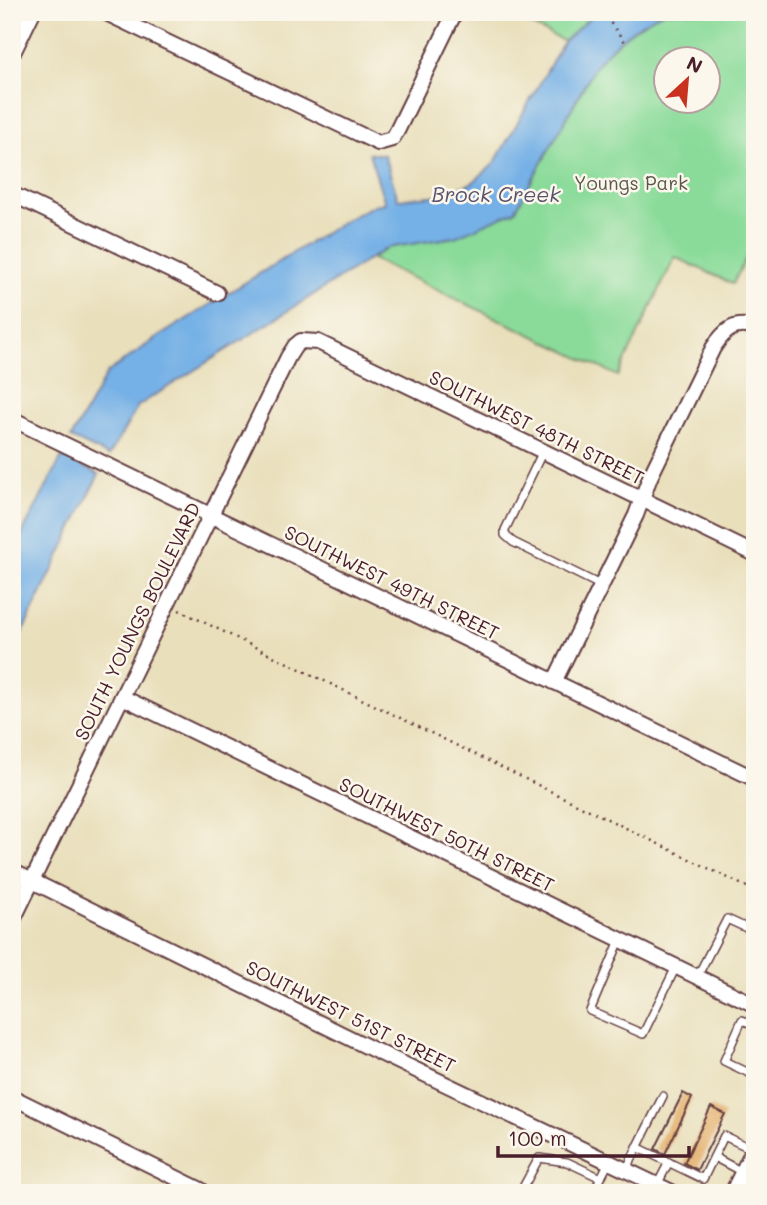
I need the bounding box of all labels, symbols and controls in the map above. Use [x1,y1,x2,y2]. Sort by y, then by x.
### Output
north arrow [652,46,722,116]
text: N [683,50,707,79]
park label: Youngs Park [574,170,688,195]
water label: Brock Creek [432,180,561,207]
street label: SOUTHWEST 48TH STREET [425,364,649,490]
street label: SOUTH YOUNGS BOULEVARD [68,498,206,744]
street label: SOUTHWEST 49TH STREET [281,519,503,645]
street label: SOUTHWEST 50TH STREET [335,771,559,897]
street label: SOUTHWEST 51ST STREET [242,954,460,1078]
scale bar [498,1114,688,1158]
text: 100 m [508,1124,567,1151]

